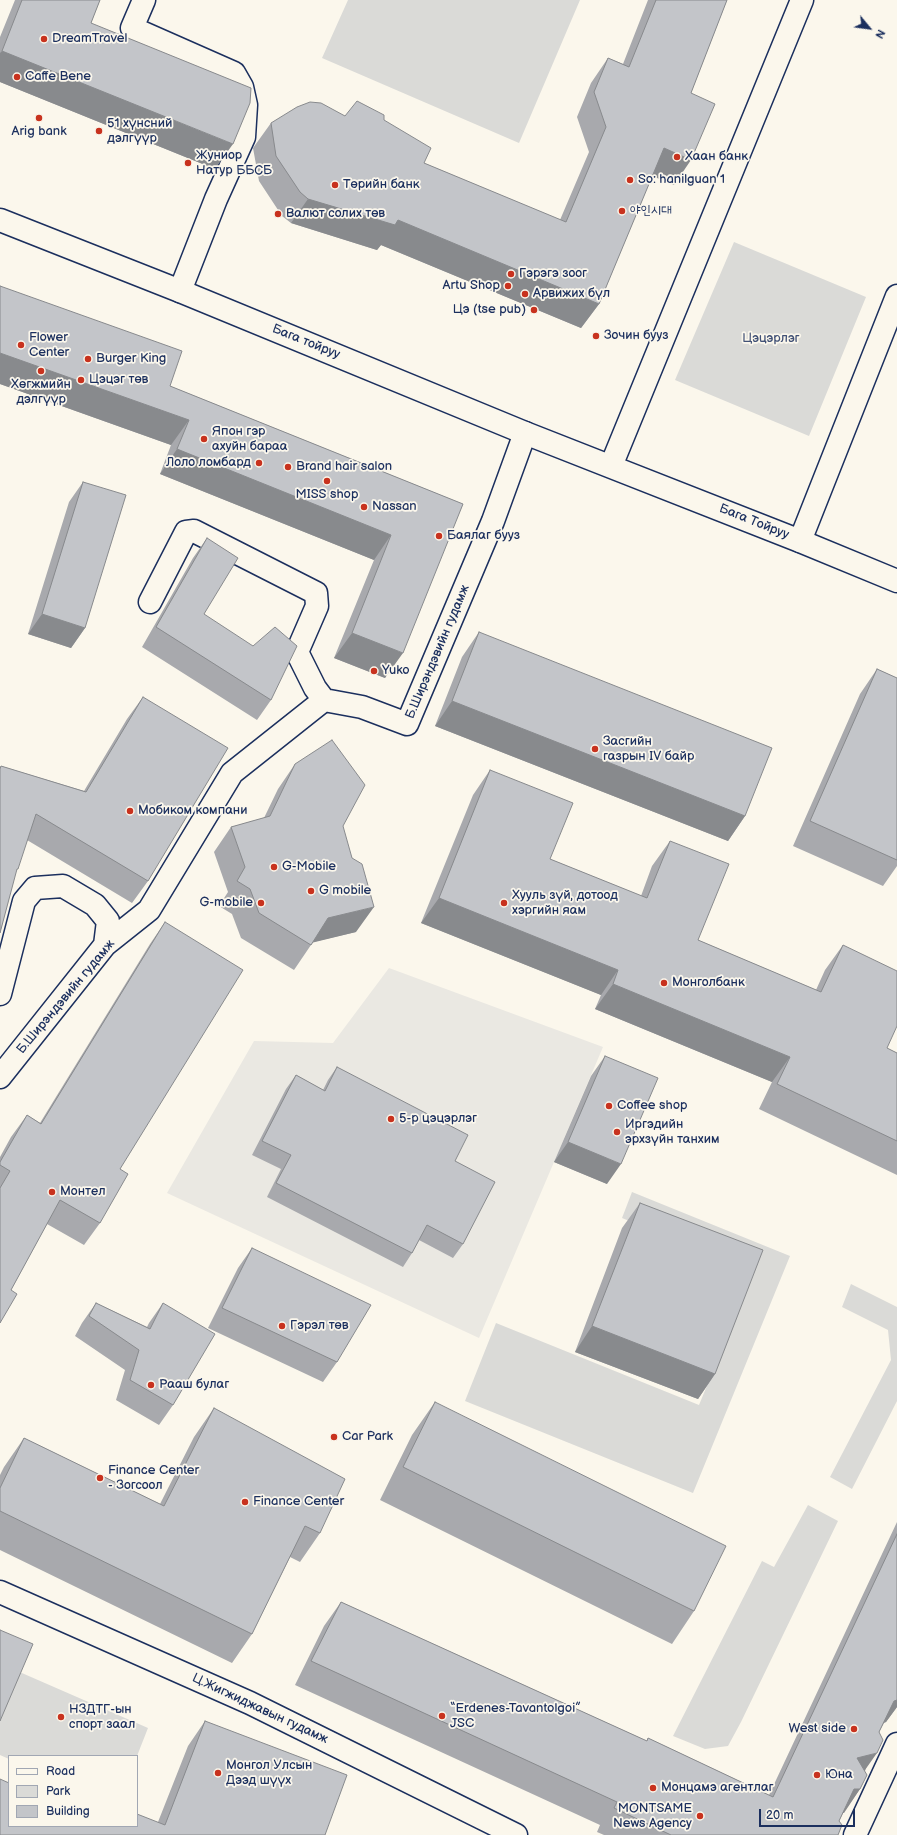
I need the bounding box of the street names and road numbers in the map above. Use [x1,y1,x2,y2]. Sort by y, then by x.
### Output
street label: Бага тойруу [270,321,342,363]
street label: Бага Тойруу [717,501,791,543]
street label: Б.Ширэндэвийн гудамж [403,583,473,721]
street label: Б.Ширэндэвийн гудамж [14,937,118,1057]
street label: Ц.Жигжиджавын гудамж [190,1671,330,1747]

